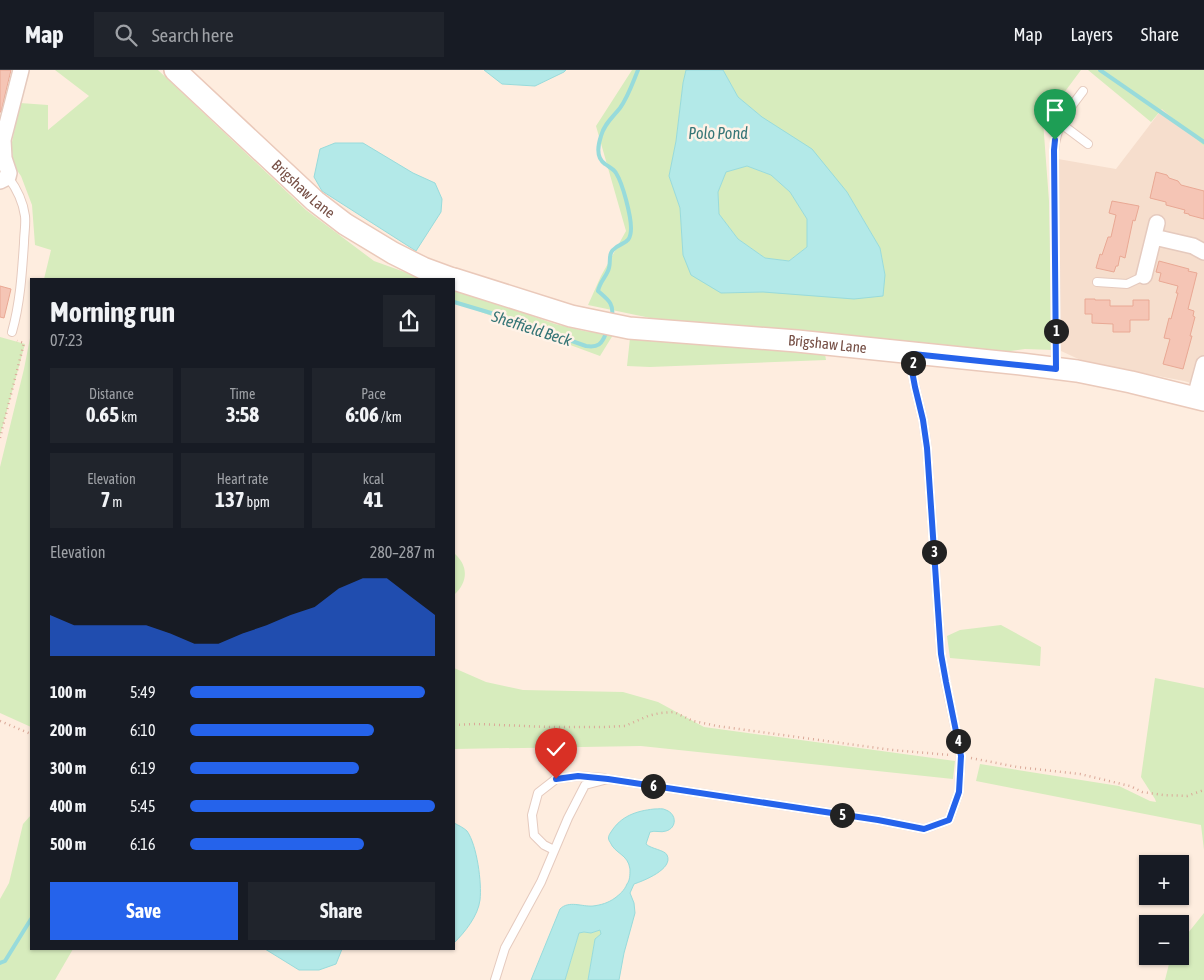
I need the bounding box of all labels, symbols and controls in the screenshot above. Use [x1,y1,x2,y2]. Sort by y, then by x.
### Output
search box [94,12,444,57]
text: Map [25,21,64,48]
icon: search [112,21,140,49]
text: Search here [152,24,234,46]
text: Map [1013,24,1042,45]
text: Layers [1070,24,1113,45]
text: Share [1141,24,1179,45]
pin [1034,89,1076,140]
icon: arrive [1041,96,1069,124]
water label: Polo Pond [688,124,748,142]
street label: Brigshaw Lane [268,156,339,221]
button: share [383,295,435,347]
text: Morning run [50,296,175,328]
water label: Sheffield Beck [489,306,575,350]
pin: 1 [1044,318,1068,344]
text: 1 [1053,323,1060,339]
text: 07:23 [50,331,83,349]
street label: Brigshaw Lane [787,331,868,356]
pin: 2 [900,350,926,376]
text: 2 [910,355,917,371]
text: Distance [89,386,134,402]
text: Time [230,386,255,402]
text: Pace [361,386,386,402]
text: 0.65 [86,402,119,426]
text: 3:58 [226,402,259,426]
text: 6:06 [345,402,379,426]
text: km [119,409,137,425]
text: /km [379,409,402,425]
text: Elevation [87,471,136,487]
text: Heart rate [217,471,268,487]
text: kcal [363,471,384,487]
text: 7 [101,487,110,511]
text: 137 [215,487,245,511]
text: 41 [364,487,383,511]
text: m [110,494,122,510]
text: bpm [245,494,270,510]
pin: 3 [922,540,946,564]
text: Elevation [50,543,105,561]
text: 280–287 m [370,543,435,561]
text: 3 [931,544,938,560]
text: 100 m [50,683,86,701]
text: 5:49 [130,683,155,701]
text: 200 m [50,721,86,739]
text: 6:10 [130,721,155,739]
pin [535,728,577,779]
pin: 4 [946,728,970,754]
text: 4 [955,733,962,749]
icon: check [542,735,570,763]
text: 300 m [50,759,86,777]
text: 6:19 [130,759,155,777]
pin: 6 [640,774,666,798]
text: 6 [650,778,657,794]
text: 400 m [50,797,86,815]
text: 5:45 [130,797,155,815]
pin: 5 [830,802,854,828]
text: 5 [839,807,846,823]
text: 500 m [50,835,86,853]
text: 6:16 [130,835,155,853]
map controls [1139,855,1189,965]
button: + [1139,855,1189,905]
button: Save [50,882,238,940]
button: Share [248,882,435,940]
button: − [1139,915,1189,965]

